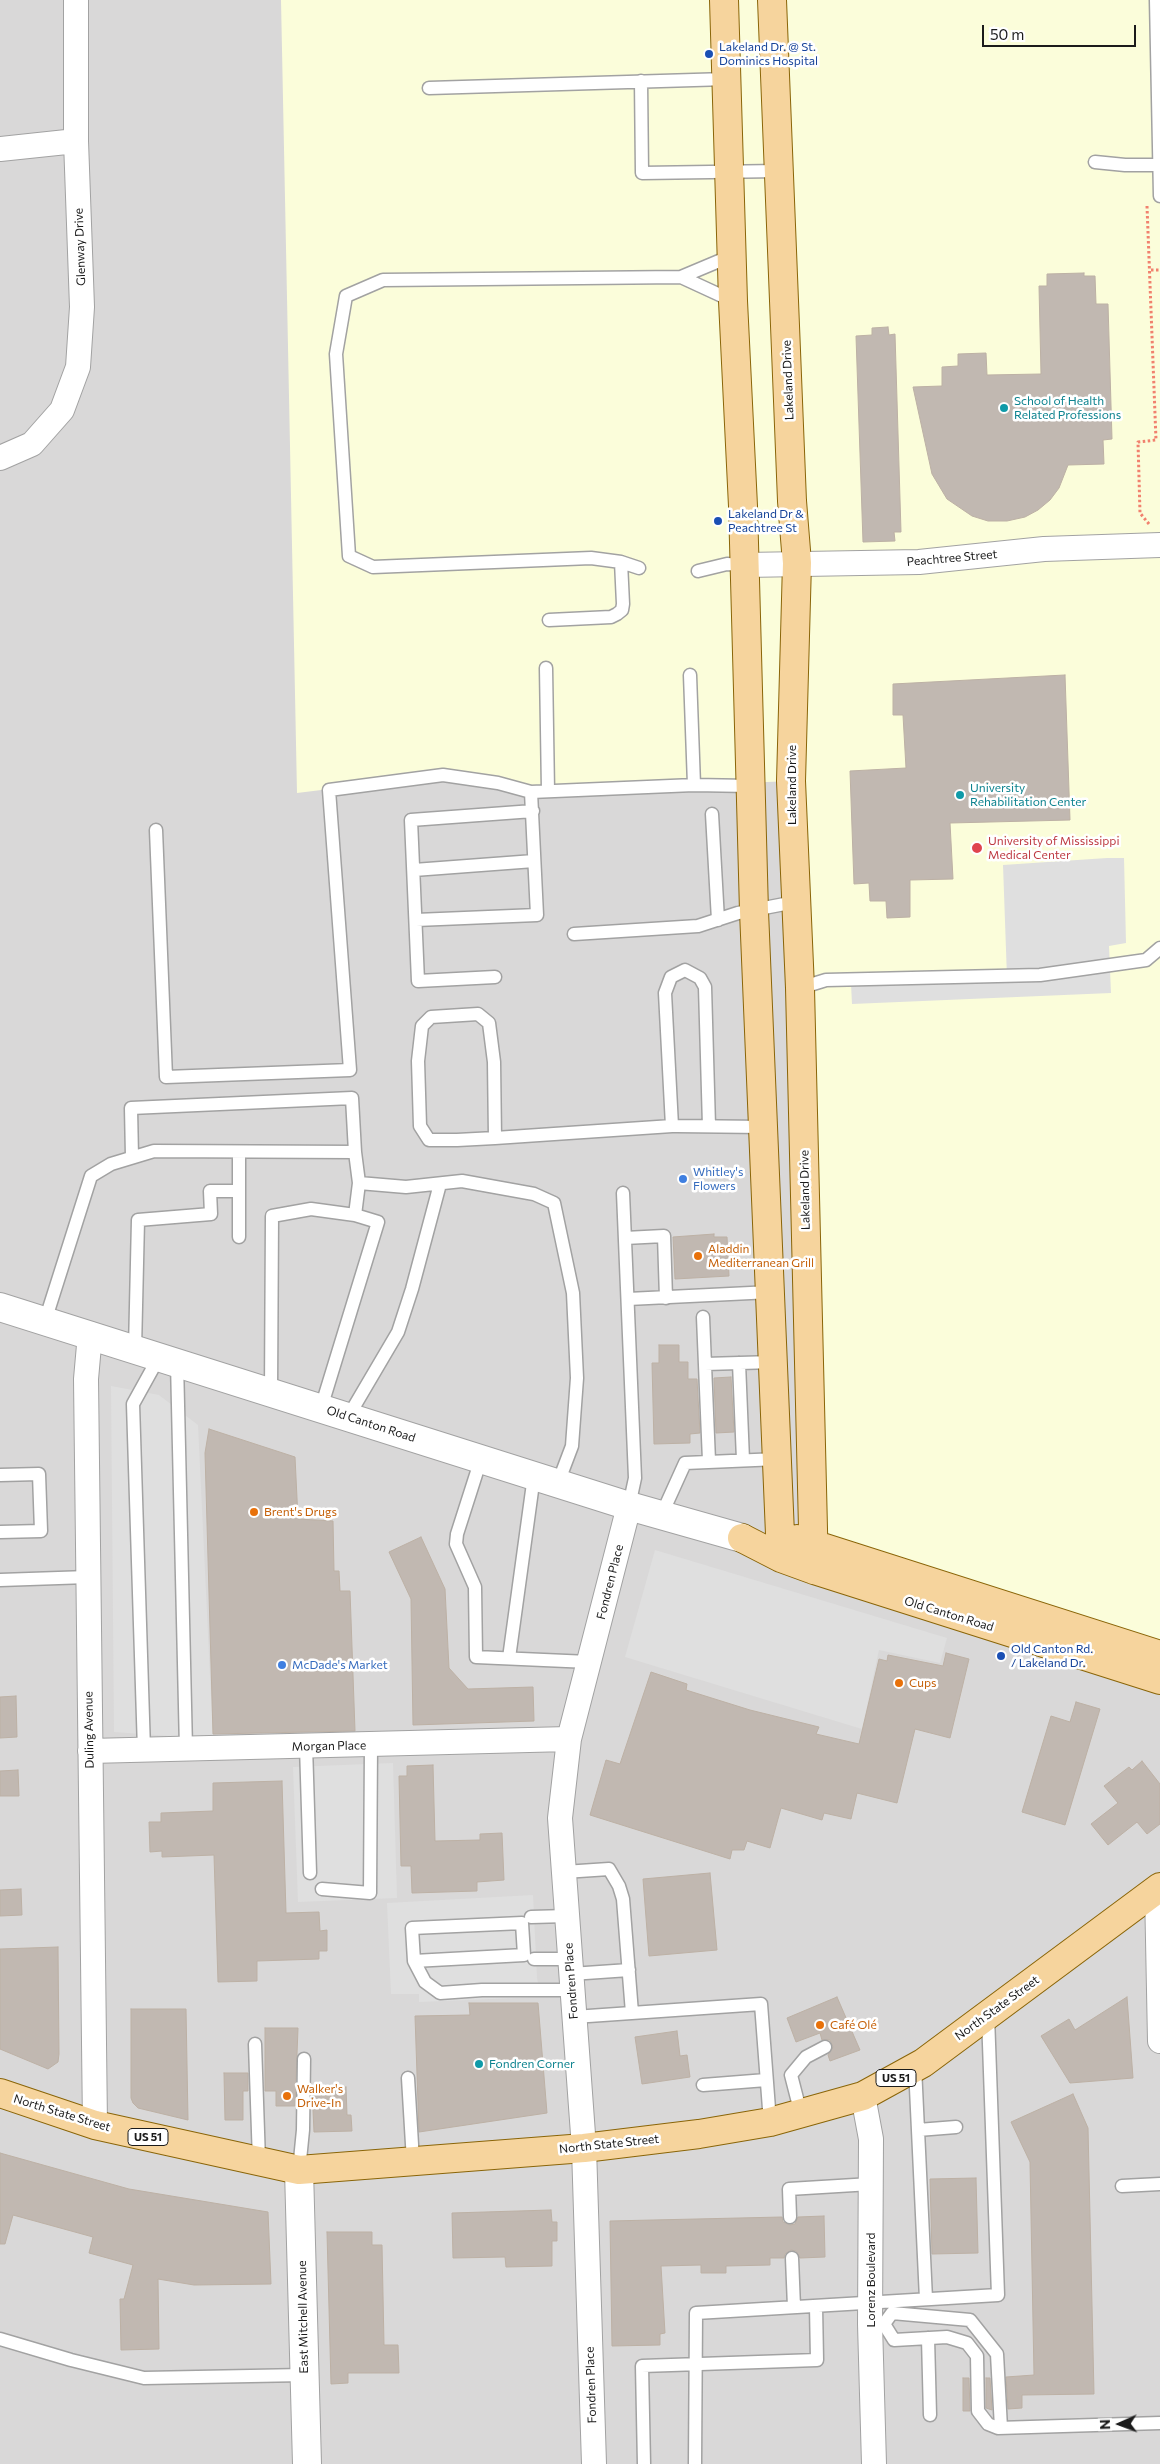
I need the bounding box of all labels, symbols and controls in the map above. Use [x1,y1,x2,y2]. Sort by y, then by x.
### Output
scale bar [985,15,1139,47]
text: 50 m [990,25,1024,43]
place label: Lakeland Dr. @ St. Dominics Hospital [719,40,818,68]
marker: Lakeland Dr. @ St. Dominics Hospital [703,48,715,60]
street label: Glenway Drive [71,208,89,286]
street label: Lakeland Drive [779,340,797,420]
place label: School of Health Related Professions [1014,394,1121,422]
marker: School of Health Related Professions [998,402,1010,414]
place label: Lakeland Dr & Peachtree St [728,507,804,535]
marker: Lakeland Dr & Peachtree St [712,515,724,527]
street label: Peachtree Street [906,547,998,569]
street label: Lakeland Drive [785,745,799,825]
place label: University Rehabilitation Center [970,781,1086,809]
marker: University Rehabilitation Center [954,789,966,801]
place label: University of Mississippi Medical Center [988,834,1120,862]
marker: University of Mississippi Medical Center [970,841,984,855]
street label: Lakeland Drive [797,1150,813,1230]
place label: Whitley's Flowers [693,1165,743,1193]
marker: Whitley's Flowers [677,1173,689,1185]
place label: Aladdin Mediterranean Grill [708,1242,814,1270]
marker: Aladdin Mediterranean Grill [692,1250,704,1262]
street label: Old Canton Road [325,1403,417,1445]
place label: Brent's Drugs [264,1505,337,1519]
marker: Brent's Drugs [248,1506,260,1518]
street label: Fondren Place [594,1543,626,1621]
street label: Old Canton Road [903,1594,995,1634]
place label: Old Canton Rd. / Lakeland Dr. [1011,1642,1093,1670]
marker: Old Canton Rd. / Lakeland Dr. [995,1650,1007,1662]
place label: McDade's Market [292,1658,388,1672]
marker: McDade's Market [276,1659,288,1671]
place label: Cups [909,1676,936,1690]
marker: Cups [893,1677,905,1689]
street label: Duling Avenue [81,1691,97,1769]
street label: Morgan Place [292,1738,366,1754]
street label: Fondren Place [561,1942,581,2020]
street label: North State Street [952,1973,1042,2043]
place label: Café Olé [830,2018,877,2032]
marker: Café Olé [814,2019,826,2031]
place label: Fondren Corner [489,2057,575,2071]
marker: Fondren Corner [473,2058,485,2070]
road number: US 51 [876,2070,916,2086]
place label: Walker's Drive-In [297,2082,343,2110]
marker: Walker's Drive-In [281,2090,293,2102]
street label: North State Street [12,2091,112,2135]
road number: US 51 [128,2128,168,2146]
street label: North State Street [558,2132,660,2156]
street label: Lorenz Boulevard [864,2233,878,2327]
street label: East Mitchell Avenue [295,2260,311,2374]
street label: Fondren Place [582,2346,600,2424]
north arrow [1095,2399,1145,2449]
text: N [1096,2419,1113,2430]

